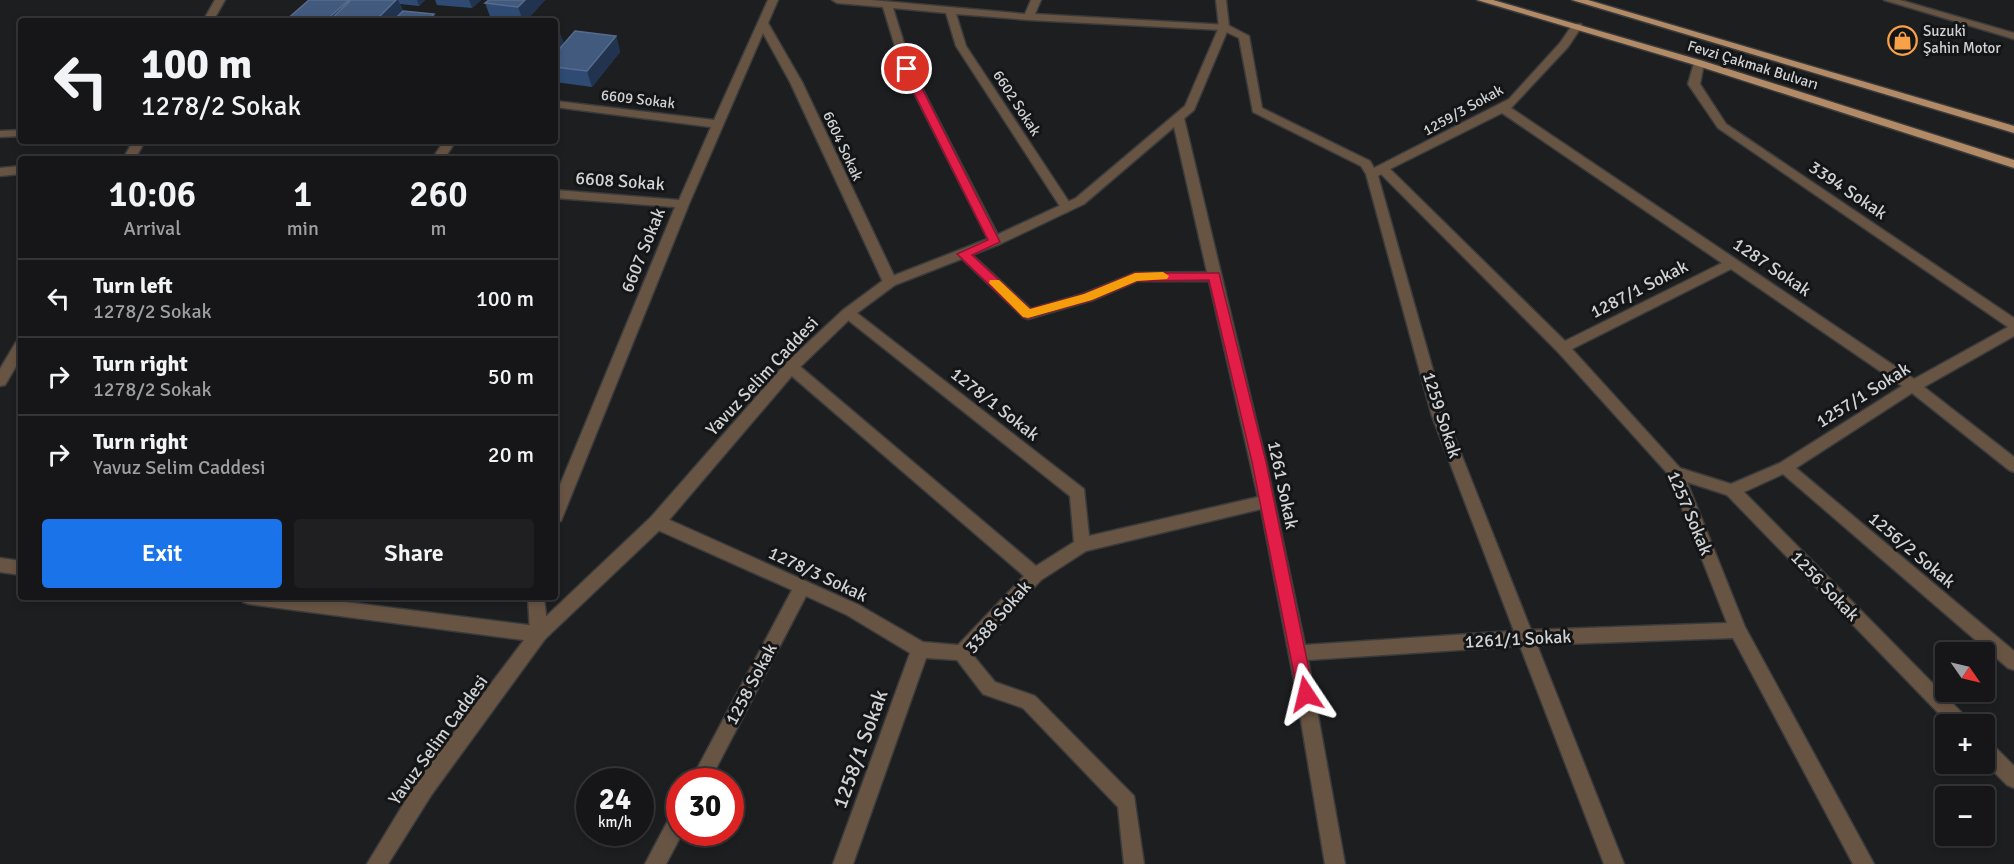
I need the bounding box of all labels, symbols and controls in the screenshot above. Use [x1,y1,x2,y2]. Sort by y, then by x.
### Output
place label: Suzuki Şahin Motor [1923,22,2001,57]
shop icon: Suzuki Şahin Motor [1886,24,1918,56]
street label: Fevzi Çakmak Bulvarı [1685,37,1821,93]
text: 100 m [141,39,252,90]
icon: left [42,42,120,120]
pin [881,43,932,94]
icon: arrive [890,52,923,85]
street label: 6602 Sokak [989,67,1045,140]
street label: 1259/3 Sokak [1420,80,1507,139]
street label: 6609 Sokak [600,86,677,113]
text: 1278/2 Sokak [141,90,301,123]
street label: 6604 Sokak [819,108,867,184]
street label: 3394 Sokak [1805,156,1891,224]
street label: 6608 Sokak [575,167,665,195]
text: 10:06 [108,172,196,217]
text: 1 [293,172,313,217]
text: 260 [409,172,468,217]
street label: 6607 Sokak [616,204,670,296]
text: Arrival [124,216,181,241]
text: min [287,216,319,241]
text: m [430,216,446,241]
street label: 1287 Sokak [1729,233,1815,301]
street label: 1287/1 Sokak [1586,255,1692,323]
text: Turn left [93,272,173,299]
icon: left [42,282,75,315]
text: 100 m [476,285,534,312]
text: 1278/2 Sokak [93,299,212,324]
street label: Yavuz Selim Caddesi [701,312,823,440]
text: Turn right [93,350,188,377]
street label: 1257/1 Sokak [1812,357,1914,433]
icon: right [42,360,75,393]
street label: 1278/1 Sokak [946,362,1044,446]
text: 50 m [488,363,534,390]
street label: 1259 Sokak [1418,369,1466,461]
text: 1278/2 Sokak [93,377,212,402]
text: Turn right [93,428,188,455]
icon: right [42,438,75,471]
street label: 1261 Sokak [1263,439,1303,531]
text: 20 m [488,441,534,468]
text: Yavuz Selim Caddesi [93,455,265,480]
street label: 1257 Sokak [1662,468,1718,558]
street label: 1256/2 Sokak [1864,507,1960,593]
button: Exit [42,519,282,588]
button: Share [294,519,534,588]
street label: 1278/3 Sokak [765,541,871,607]
street label: 1256 Sokak [1786,546,1864,626]
street label: 3388 Sokak [960,576,1036,658]
street label: 1261/1 Sokak [1464,625,1572,653]
street label: 1258 Sokak [720,639,782,729]
north arrow [1935,642,1995,702]
map controls [1935,642,1995,846]
position arrow [1274,662,1338,726]
street label: Yavuz Selim Caddesi [383,671,493,809]
street label: 1258/1 Sokak [826,686,894,812]
button: + [1935,714,1995,774]
speed limit sign: 30 [666,768,744,846]
text: 24 [599,781,631,818]
button: − [1935,786,1995,846]
text: km/h [598,813,632,831]

